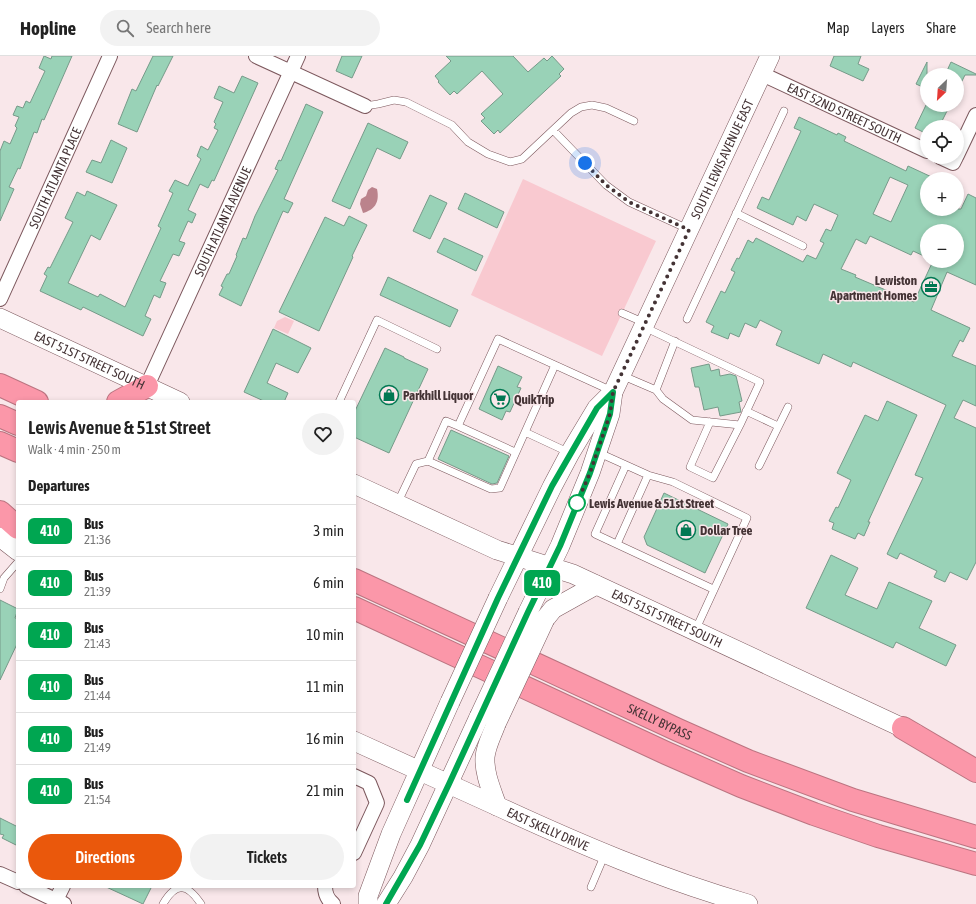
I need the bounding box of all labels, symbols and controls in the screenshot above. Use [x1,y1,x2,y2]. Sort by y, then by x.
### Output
search box [100,10,380,46]
text: Hopline [20,17,76,39]
icon: search [114,17,136,39]
text: Search here [146,19,211,36]
text: Map [827,20,849,36]
text: Layers [871,20,904,36]
text: Share [926,20,956,36]
north arrow [920,68,964,112]
map controls [920,68,964,268]
street label: EAST 52ND STREET SOUTH [785,79,904,146]
street label: SOUTH LEWIS AVENUE EAST [688,97,756,221]
button: locate [920,120,964,164]
street label: SOUTH ATLANTA PLACE [26,125,84,231]
your location [575,153,595,173]
street label: SOUTH ATLANTA AVENUE [191,164,254,279]
button: + [920,172,964,216]
button: − [920,224,964,268]
place label: Lewiston Apartment Homes [829,273,917,303]
office icon: Lewiston Apartment Homes [920,276,942,298]
street label: EAST 51ST STREET SOUTH [32,328,147,392]
shop icon: Parkhill Liquor [378,384,400,406]
place label: Parkhill Liquor [403,388,474,403]
supermarket icon: QuikTrip [489,388,511,410]
place label: QuikTrip [514,392,555,407]
button: heart [302,413,344,455]
text: Lewis Avenue & 51st Street [28,416,211,438]
text: Walk · 4 min · 250 m [28,442,121,457]
text: Departures [28,477,90,494]
marker: Lewis Avenue & 51st Street [568,494,586,512]
place label: Lewis Avenue & 51st Street [589,496,714,511]
text: Bus [84,515,104,532]
shop icon: Dollar Tree [675,519,697,541]
text: 3 min [313,522,344,539]
text: 410 [40,523,60,539]
place label: Dollar Tree [700,523,753,538]
text: 21:36 [84,532,111,547]
text: Bus [84,567,104,584]
line badge: 410 [519,570,565,596]
text: 6 min [313,574,344,591]
text: 410 [40,575,60,591]
text: 410 [532,575,552,591]
text: 21:39 [84,584,111,599]
street label: EAST 51ST STREET SOUTH [609,586,725,650]
text: Bus [84,619,104,636]
text: 10 min [306,626,344,643]
text: 410 [40,627,60,643]
text: 21:43 [84,636,111,651]
text: Bus [84,671,104,688]
text: 11 min [306,678,344,695]
text: 410 [40,679,60,695]
text: 21:44 [84,688,111,703]
street label: SKELLY BYPASS [625,700,695,743]
text: Bus [84,723,104,740]
text: 16 min [306,730,344,747]
text: 410 [40,731,60,747]
text: 21:49 [84,740,111,755]
text: Bus [84,775,104,792]
text: 21 min [306,782,344,799]
text: 410 [40,783,60,799]
text: 21:54 [84,792,111,807]
street label: EAST SKELLY DRIVE [505,804,592,854]
button: Directions [28,834,182,880]
button: Tickets [190,834,344,880]

